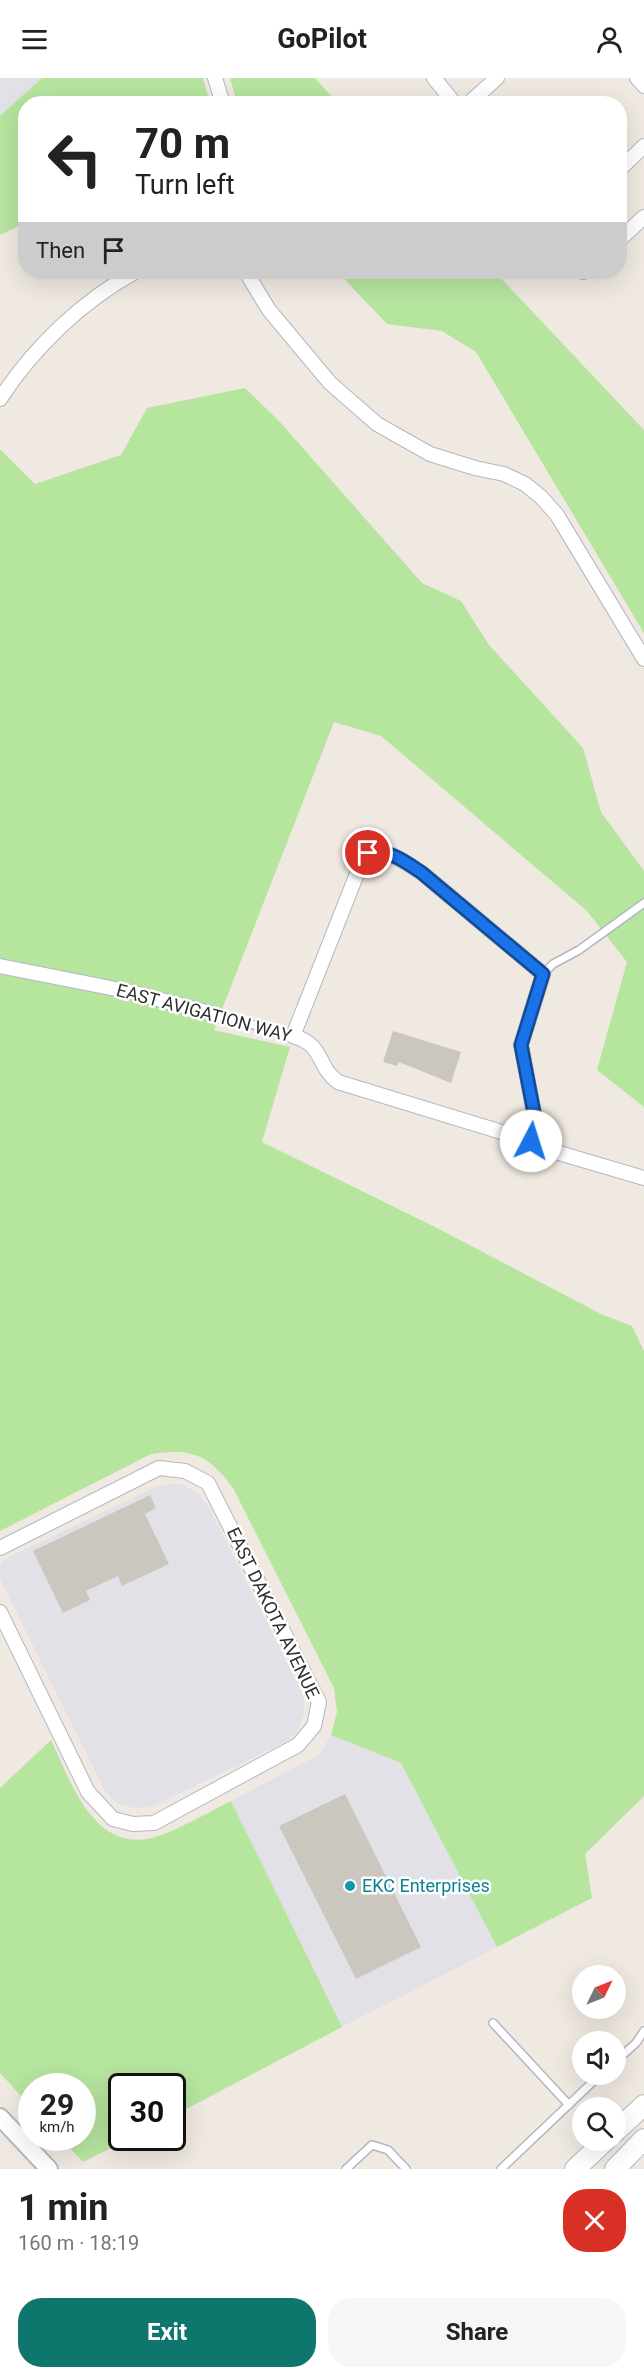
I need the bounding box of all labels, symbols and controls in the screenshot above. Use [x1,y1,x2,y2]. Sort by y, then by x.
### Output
icon: menu [18,23,51,56]
text: GoPilot [277,23,367,55]
icon: person [593,23,626,56]
text: 70 m [135,119,230,168]
icon: left [36,120,114,198]
text: Turn left [135,169,235,201]
icon: arrive [97,234,130,267]
text: Then [36,238,85,263]
pin [342,827,393,878]
icon: arrive [351,836,384,869]
street label: EAST AVIGATION WAY [114,979,294,1046]
position arrow [499,1109,563,1173]
street label: EAST DAKOTA AVENUE [223,1524,324,1702]
place label: EKC Enterprises [362,1875,490,1896]
marker: EKC Enterprises [343,1879,357,1893]
north arrow [572,1965,626,2019]
map controls [572,1965,626,2151]
button: sound [572,2031,626,2085]
speed limit sign: 30 [108,2073,186,2151]
text: 29 [40,2087,74,2122]
button: search [572,2097,626,2151]
text: km/h [39,2118,75,2136]
text: 1 min [18,2187,109,2229]
button: close [563,2189,626,2252]
text: 160 m · 18:19 [18,2231,139,2255]
button: Exit [18,2298,316,2367]
button: Share [328,2298,626,2367]

